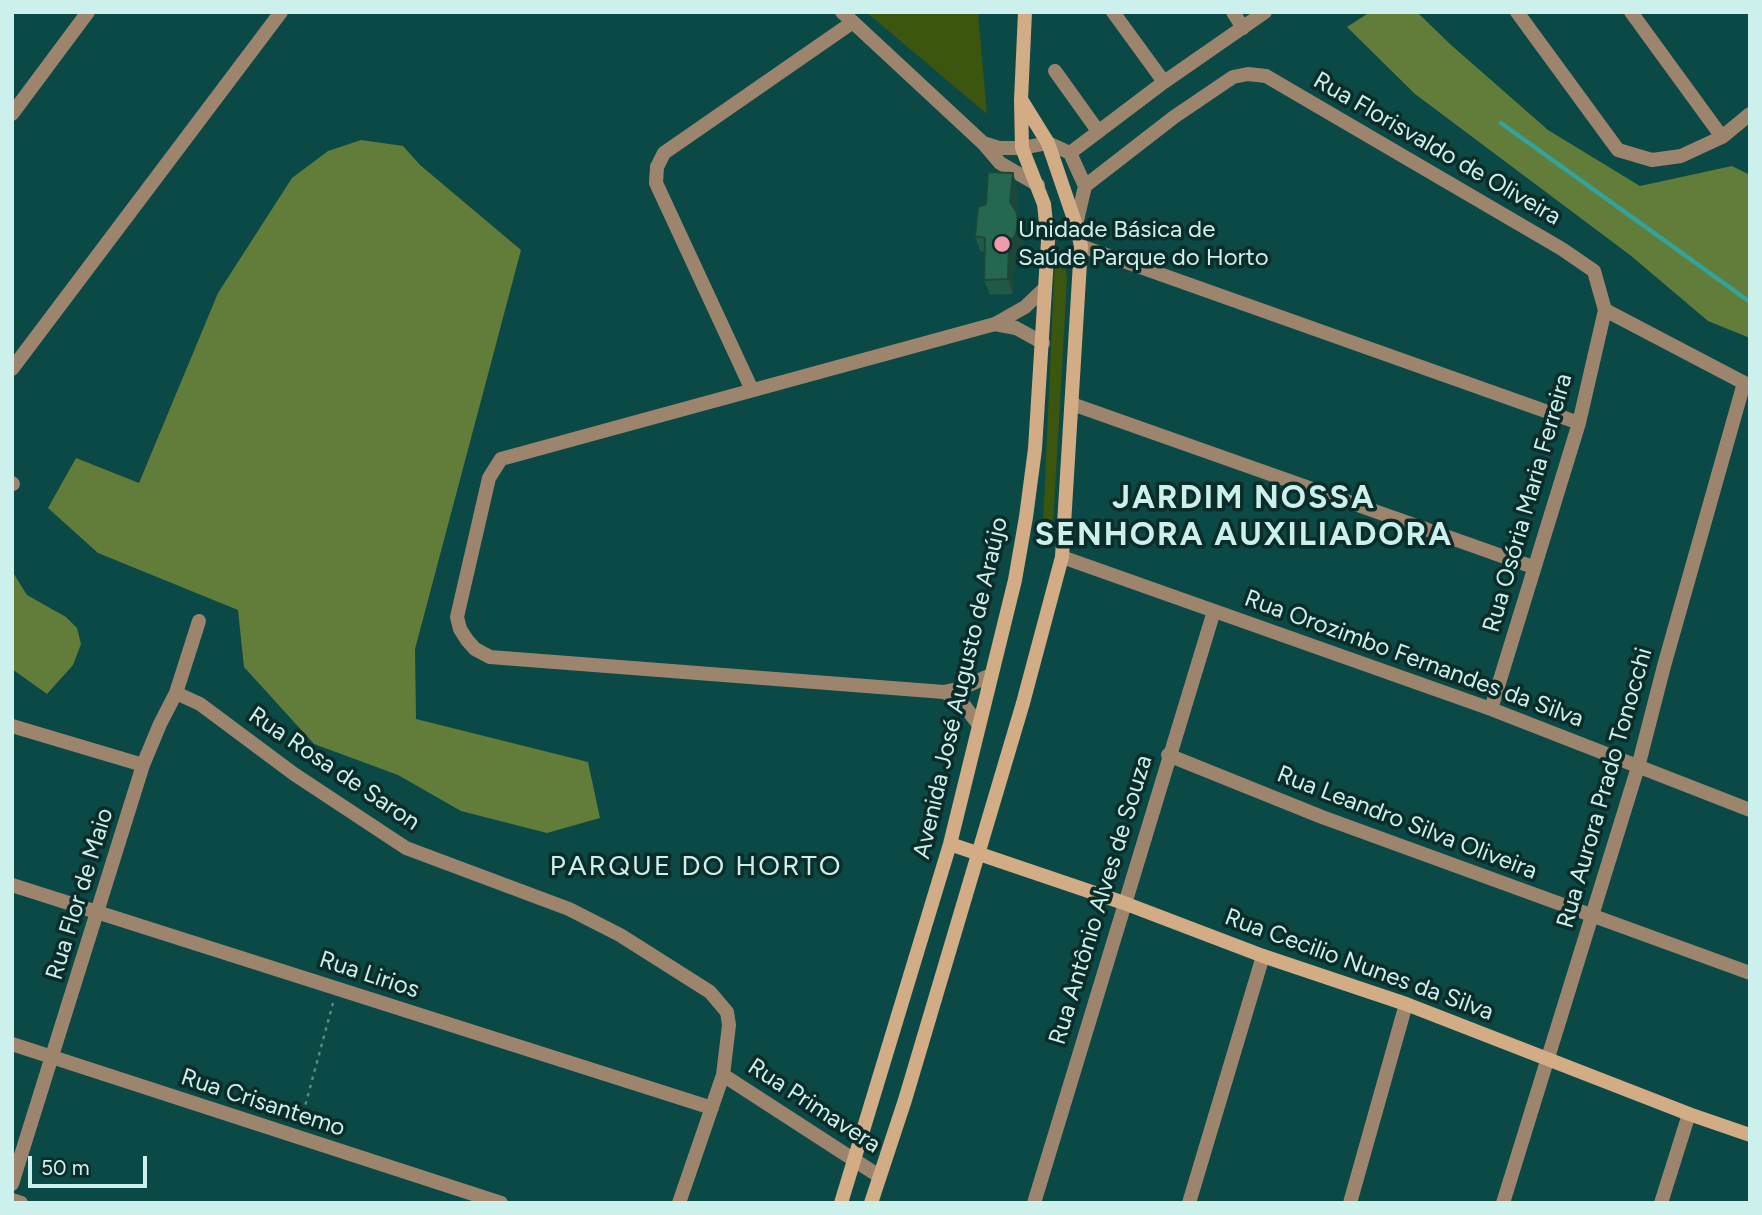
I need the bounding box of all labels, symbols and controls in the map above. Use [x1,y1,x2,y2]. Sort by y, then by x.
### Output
street label: Rua Florisvaldo de Oliveira [1308,66,1566,232]
place label: Unidade Básica de Saúde Parque do Horto [1018,216,1269,272]
marker: Unidade Básica de Saúde Parque do Horto [992,234,1012,254]
street label: Rua Osória Maria Ferreira [1477,370,1579,636]
district label: JARDIM NOSSA SENHORA AUXILIADORA [1037,480,1451,555]
street label: Avenida José Augusto de Araújo [908,514,1014,862]
street label: Rua Orozimbo Fernandes da Silva [1241,584,1587,734]
street label: Rua Aurora Prado Tonocchi [1551,644,1659,932]
street label: Rua Rosa de Saron [243,701,425,837]
street label: Rua Antônio Alves de Souza [1043,752,1159,1048]
street label: Rua Leandro Silva Oliveira [1273,760,1541,886]
street label: Rua Flor de Maio [40,805,120,983]
district label: PARQUE DO HORTO [551,850,841,884]
street label: Rua Cecilio Nunes da Silva [1221,903,1497,1027]
street label: Rua Lirios [315,945,423,1005]
street label: Rua Primavera [742,1052,886,1160]
street label: Rua Crisantemo [177,1063,349,1143]
scale bar [32,1142,150,1186]
text: 50 m [41,1155,90,1180]

